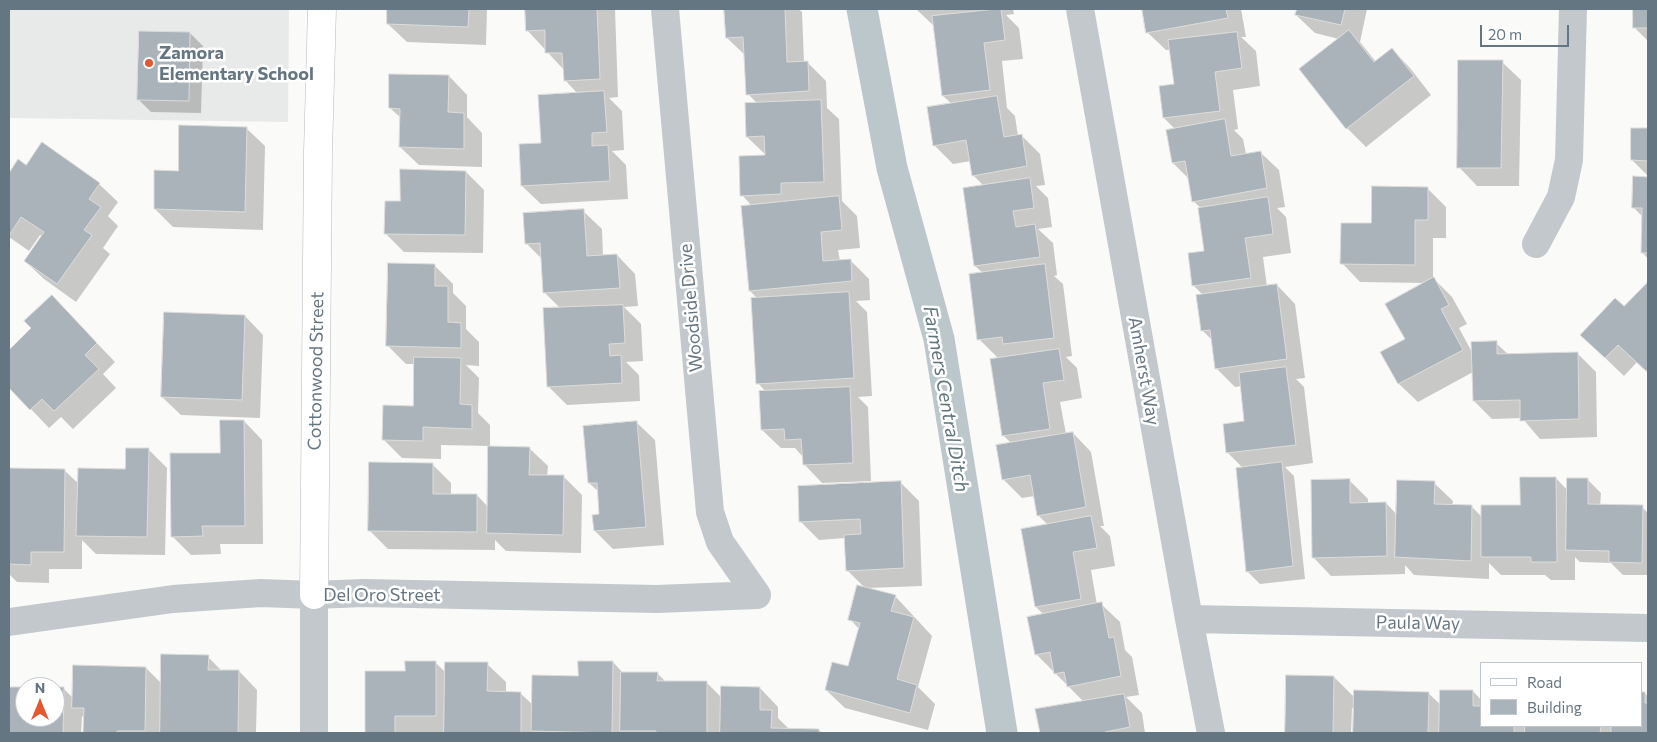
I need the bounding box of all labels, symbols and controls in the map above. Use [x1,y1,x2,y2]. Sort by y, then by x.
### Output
scale bar [1482,15,1571,47]
text: 20 m [1488,25,1522,43]
place label: Zamora Elementary School [159,42,314,84]
marker: Zamora Elementary School [143,57,155,69]
street label: Woodside Drive [675,243,707,373]
street label: Cottonwood Street [304,291,328,451]
water label: Farmers Central Ditch [918,304,974,494]
street label: Amherst Way [1124,315,1164,427]
street label: Del Oro Street [323,584,441,606]
street label: Paula Way [1376,611,1460,635]
legend [1480,662,1642,727]
text: Road [1527,673,1562,691]
north arrow [15,677,65,727]
text: N [35,679,45,696]
text: Building [1527,698,1582,716]

